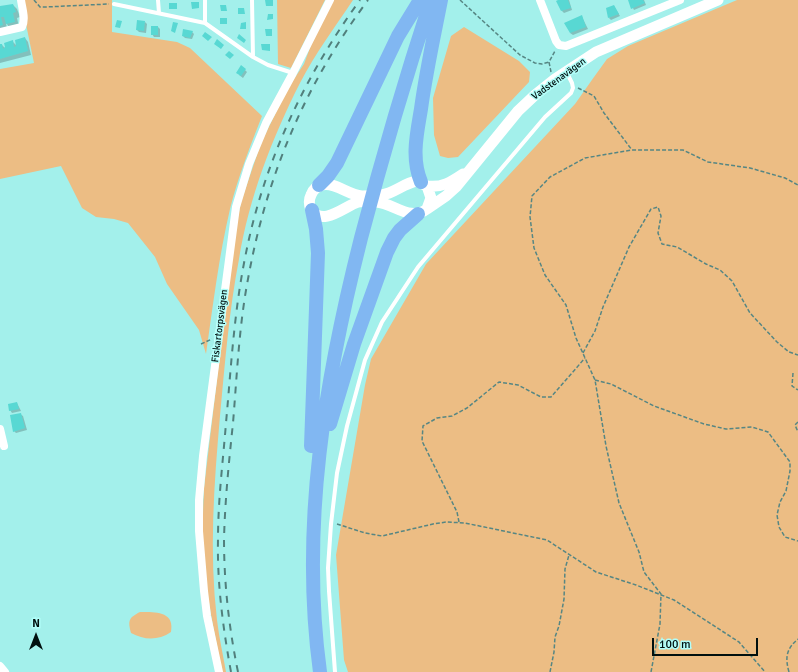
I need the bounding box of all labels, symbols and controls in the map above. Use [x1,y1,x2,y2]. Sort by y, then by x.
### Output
street label: Vadstenavägen [530,55,588,103]
street label: Fiskartorpsvägen [210,289,230,363]
north arrow [16,616,56,656]
text: N [32,617,40,630]
scale bar [654,630,760,656]
text: 100 m [659,637,691,652]

